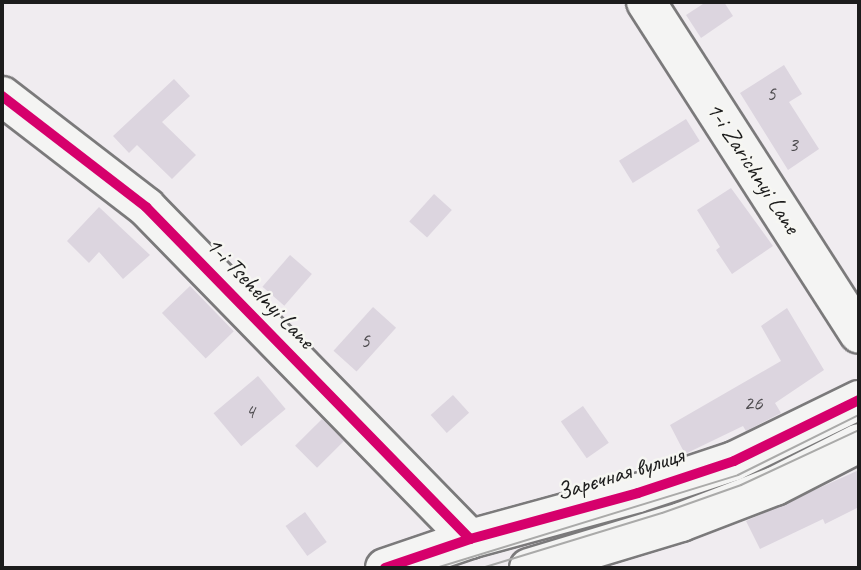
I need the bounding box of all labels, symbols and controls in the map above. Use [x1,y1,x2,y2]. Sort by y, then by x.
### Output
house number: 5 [766,80,776,106]
street label: 1-i Zarichnyi Lane [699,96,807,240]
house number: 3 [788,131,798,157]
street label: 1-i Tsehelnyi Lane [199,231,321,355]
house number: 5 [360,327,370,353]
house number: 26 [744,390,762,416]
house number: 4 [245,398,255,424]
street label: Зарєчная вулиця [552,441,688,507]

